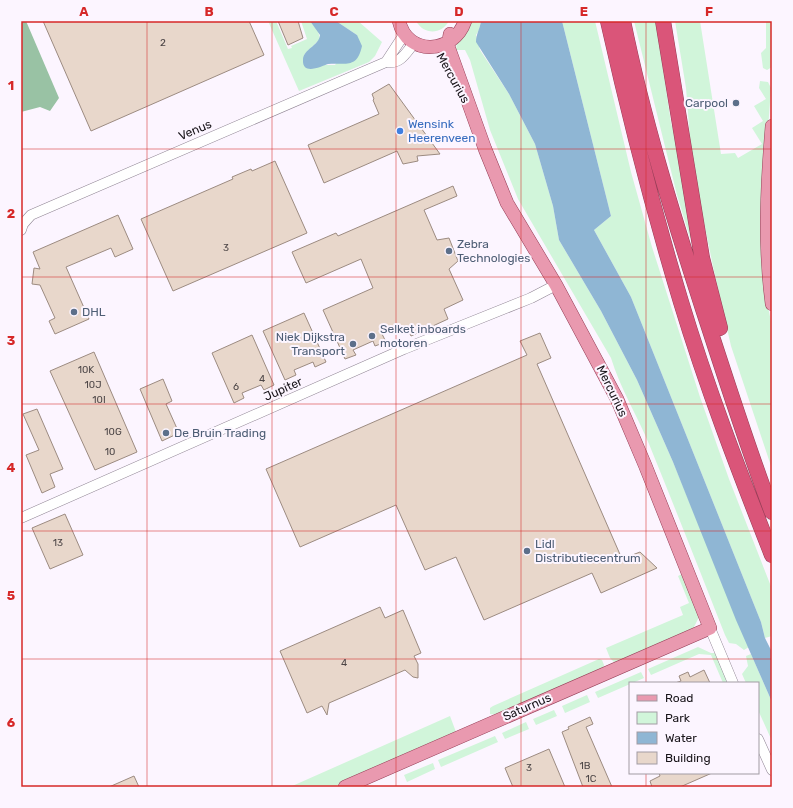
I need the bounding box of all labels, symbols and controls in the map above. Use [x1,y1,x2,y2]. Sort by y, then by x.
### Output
text: A [79,4,89,19]
text: B [204,4,214,19]
text: C [329,4,339,19]
text: D [454,4,464,19]
text: E [580,4,588,19]
text: F [705,4,713,19]
house number: 2 [160,37,166,49]
street label: Mercurius [433,50,473,106]
text: 1 [8,78,14,93]
place label: Carpool [685,96,728,110]
marker: Carpool [731,98,741,108]
street label: Venus [176,117,214,143]
place label: Wensink Heerenveen [408,117,475,145]
marker: Wensink Heerenveen [395,126,405,136]
text: 2 [7,206,15,221]
place label: Zebra Technologies [457,237,530,265]
house number: 3 [223,242,229,254]
marker: Zebra Technologies [444,246,454,256]
place label: DHL [82,305,106,319]
marker: DHL [69,307,79,317]
place label: Selket inboards motoren [380,322,466,350]
place label: Niek Dijkstra Transport [276,330,345,358]
marker: Selket inboards motoren [367,331,377,341]
text: 3 [7,333,16,348]
marker: Niek Dijkstra Transport [348,339,358,349]
street label: Mercurius [594,363,630,419]
house number: 10K [78,364,94,376]
house number: 4 [259,373,265,385]
street label: Jupiter [262,374,305,404]
house number: 10J [85,379,101,391]
house number: 6 [233,381,239,393]
house number: 10I [92,394,106,406]
house number: 10G [104,426,122,438]
place label: De Bruin Trading [174,426,266,440]
marker: De Bruin Trading [161,428,171,438]
house number: 10 [105,446,115,458]
text: 4 [7,460,16,475]
house number: 13 [53,537,63,549]
place label: Lidl Distributiecentrum [535,537,641,565]
marker: Lidl Distributiecentrum [522,546,532,556]
text: 5 [7,588,15,603]
house number: 4 [341,657,347,669]
legend [629,682,759,774]
street label: Saturnus [501,690,553,724]
text: Road [665,691,693,705]
text: Park [665,711,691,725]
text: 6 [7,715,16,730]
text: Water [665,731,697,745]
text: Building [665,751,711,765]
house number: 1B [580,760,591,772]
house number: 3 [526,762,532,774]
house number: 1C [586,773,597,785]

